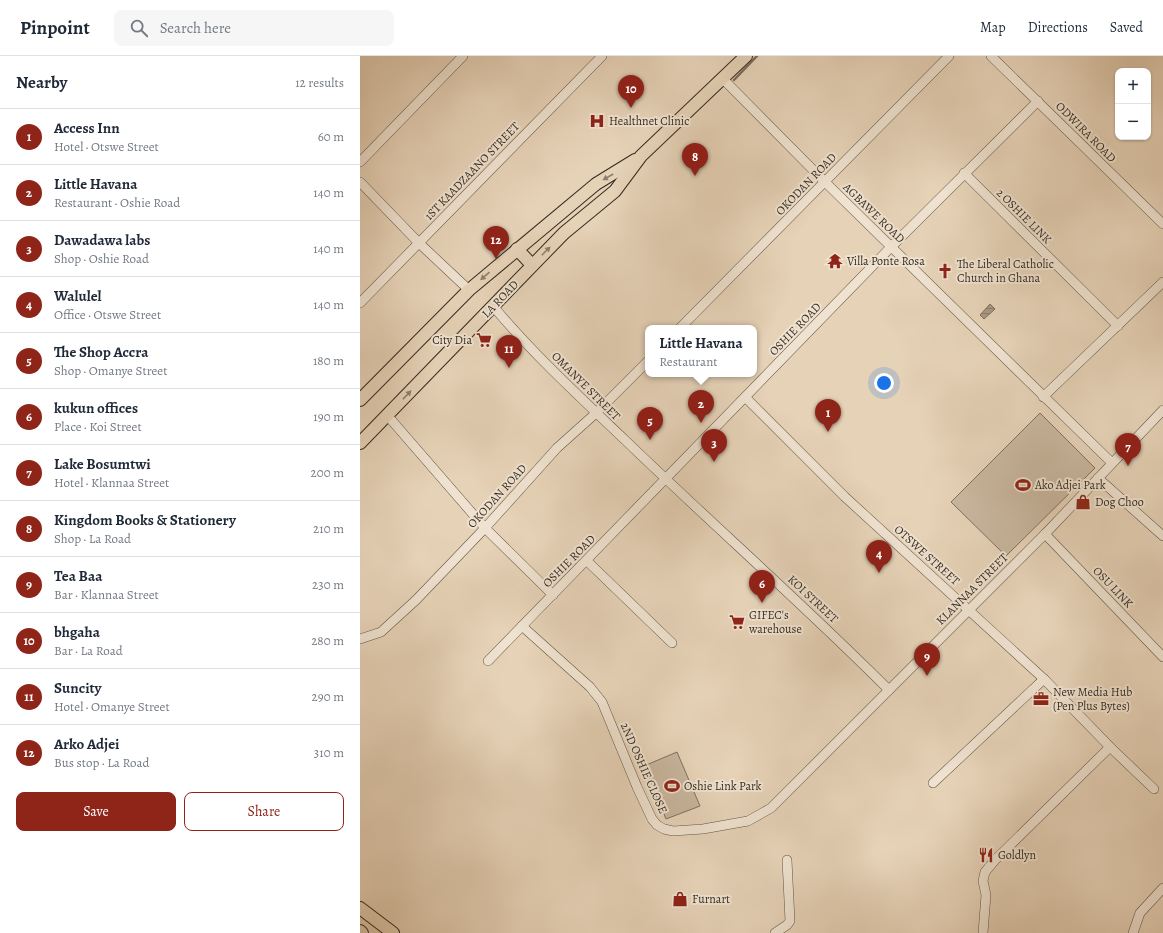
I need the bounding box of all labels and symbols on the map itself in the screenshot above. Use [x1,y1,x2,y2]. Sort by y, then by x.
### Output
pin: 10 [618,75,644,108]
street label: ODWIRA ROAD [1052,98,1120,166]
hospital icon: Healthnet Clinic [588,112,606,130]
place label: Healthnet Clinic [609,113,689,129]
street label: 1ST KAADZAANO STREET [421,118,523,223]
pin: 8 [682,143,708,176]
street label: OKODAN ROAD [772,149,840,219]
one-way arrow [602,174,614,181]
street label: AGBAWE ROAD [839,179,908,247]
street label: 2 OSHIE LINK [993,185,1055,247]
pin: 12 [483,226,509,259]
one-way arrow [541,246,551,256]
temple icon: Villa Ponte Rosa [826,252,844,270]
place label: Villa Ponte Rosa [846,253,925,269]
place label: The Liberal Catholic Church in Ghana [957,256,1054,286]
church icon: The Liberal Catholic Church in Ghana [936,262,954,280]
one-way arrow [480,271,490,281]
street label: LA ROAD [478,277,522,321]
street label: OSHIE ROAD [766,299,824,359]
supermarket icon: City Dia [475,331,493,349]
place label: City Dia [432,332,472,348]
pin: 11 [496,335,522,368]
street label: OMANYE STREET [548,348,624,424]
your location [874,373,894,393]
one-way arrow [402,390,412,400]
pin: 2 [688,390,714,423]
pin: 1 [815,399,841,432]
pin: 5 [637,407,663,440]
pin: 3 [701,429,727,462]
pin: 7 [1115,433,1141,466]
street label: OKODAN ROAD [464,461,530,531]
sports icon: Ako Adjei Park [1014,476,1032,494]
place label: Ako Adjei Park [1034,477,1106,493]
shop icon: Dog Choo [1074,493,1092,511]
place label: Dog Choo [1095,494,1144,510]
street label: OTSWE STREET [891,521,963,589]
street label: OSHIE ROAD [539,531,599,591]
pin: 4 [866,540,892,573]
street label: KLANNAA STREET [933,549,1012,628]
street label: OSU LINK [1089,563,1137,611]
pin: 6 [749,570,775,603]
street label: KOI STREET [784,572,842,627]
place label: GIFEC's warehouse [748,607,802,637]
supermarket icon: GIFEC's warehouse [728,613,746,631]
pin: 9 [914,643,940,676]
place label: New Media Hub (Pen Plus Bytes) [1053,684,1132,714]
office icon: New Media Hub (Pen Plus Bytes) [1032,690,1050,708]
street label: 2ND OSHIE CLOSE [617,720,671,816]
sports icon: Oshie Link Park [663,777,681,795]
place label: Oshie Link Park [684,778,762,794]
restaurant icon: Goldlyn [977,846,995,864]
place label: Goldlyn [998,847,1036,863]
shop icon: Furnart [671,890,689,908]
place label: Furnart [692,891,730,907]

